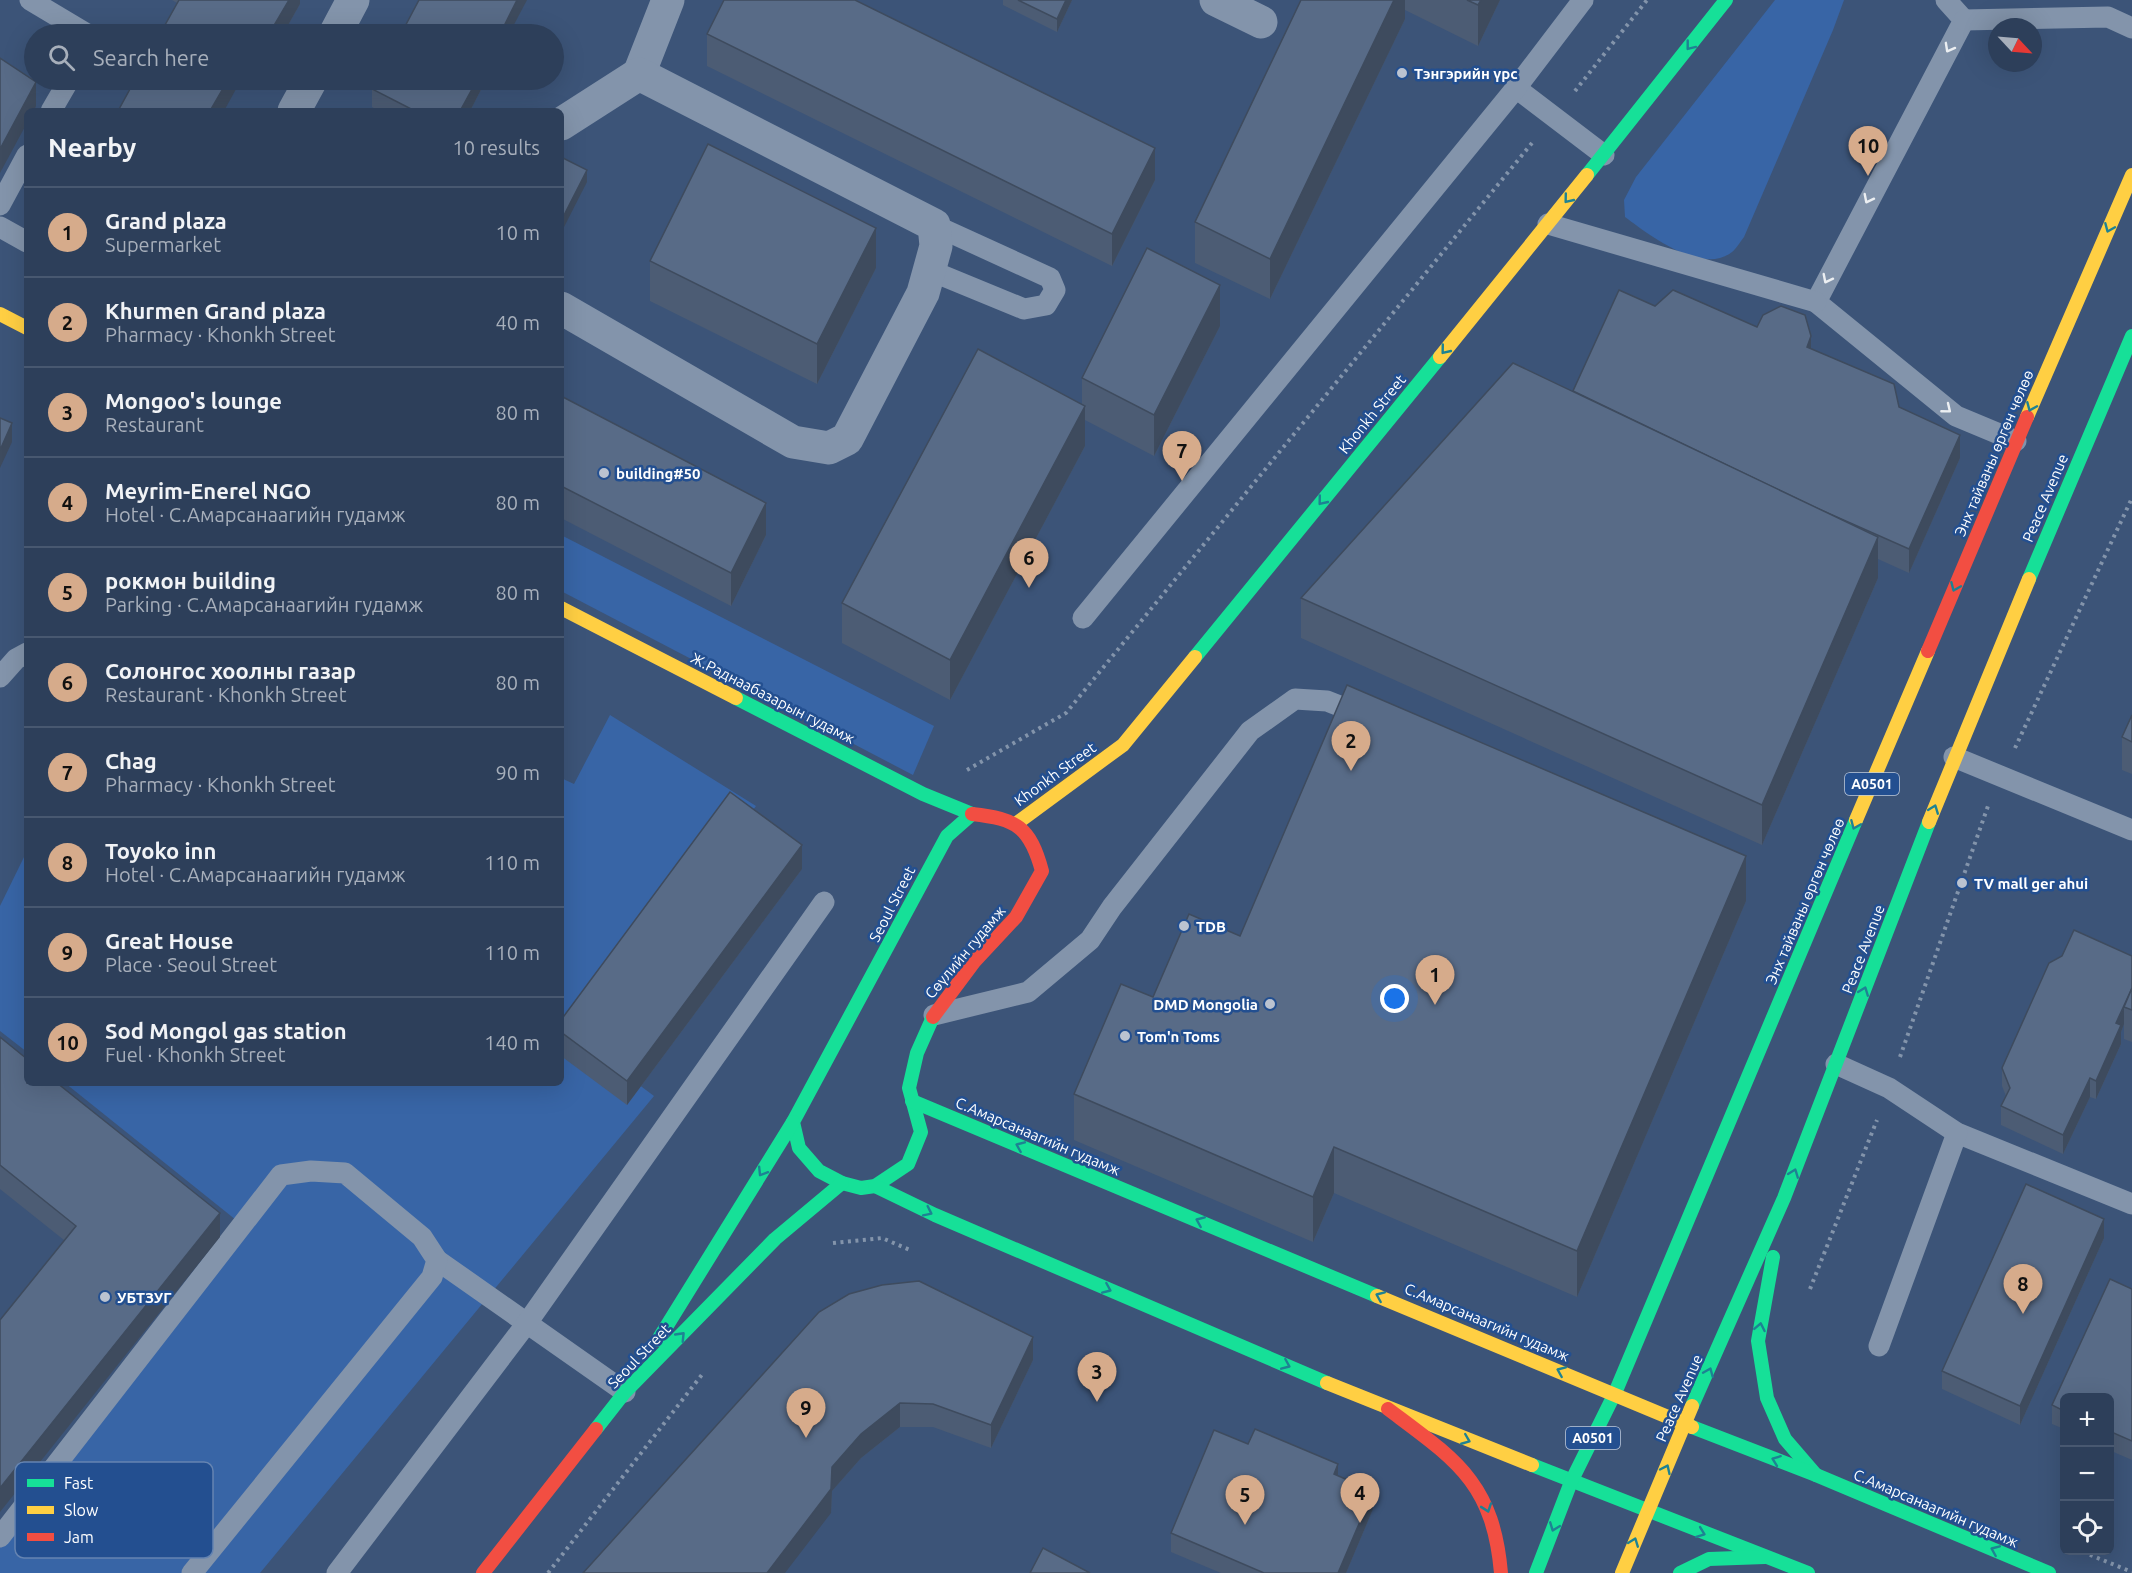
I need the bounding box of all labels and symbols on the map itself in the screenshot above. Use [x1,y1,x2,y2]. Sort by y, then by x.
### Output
north arrow [1988,18,2042,72]
one-way arrow [1686,39,1697,50]
one-way arrow [1945,41,1956,52]
place label: Тэнгэрийн үрс [1414,65,1518,82]
marker: Тэнгэрийн үрс [1395,66,1409,80]
pin: 10 [1848,126,1888,176]
one-way arrow [1565,192,1576,203]
one-way arrow [1864,193,1876,204]
one-way arrow [2104,222,2116,233]
one-way arrow [1823,273,1835,284]
one-way arrow [1442,343,1453,354]
street label: Энх тайваны өргөн чөлөө [1951,367,2037,539]
street label: Khonkh Street [1335,371,1409,457]
one-way arrow [1940,401,1951,412]
one-way arrow [2026,401,2038,412]
pin: 7 [1162,432,1202,481]
street label: Peace Avenue [2019,451,2071,545]
place label: building#50 [616,465,701,482]
marker: building#50 [597,466,611,480]
one-way arrow [1318,494,1329,505]
pin: 6 [1010,538,1048,588]
one-way arrow [1950,580,1962,591]
street label: Ж.Раднаабазарын гудамж [688,649,858,747]
pin: 2 [1332,722,1370,771]
street label: Khonkh Street [1011,739,1099,809]
road number: A0501 [1845,773,1899,795]
one-way arrow [1927,804,1939,815]
street label: Энх тайваны өргөн чөлөө [1762,815,1848,987]
one-way arrow [1850,818,1862,829]
street label: Seoul Street [866,863,918,945]
place label: TV mall ger ahui [1974,875,2088,892]
marker: TV mall ger ahui [1955,876,1969,890]
street label: Сөүлийн гудамж [921,902,1009,1002]
street label: Peace Avenue [1838,902,1888,996]
place label: TDB [1196,918,1226,935]
marker: TDB [1177,919,1191,933]
pin: 1 [1416,956,1454,1005]
your location [1380,984,1409,1013]
one-way arrow [1857,986,1869,997]
place label: DMD Mongolia [1153,996,1258,1013]
marker: DMD Mongolia [1263,997,1277,1011]
place label: Tom'n Toms [1137,1028,1220,1045]
marker: Tom'n Toms [1118,1029,1132,1043]
street label: С.Амарсанаагийн гудамж [953,1093,1123,1179]
one-way arrow [1016,1141,1027,1153]
one-way arrow [758,1166,770,1176]
one-way arrow [1787,1168,1799,1179]
one-way arrow [921,1204,932,1216]
one-way arrow [1196,1216,1207,1228]
pin: 8 [2004,1264,2042,1314]
street label: С.Амарсанаагийн гудамж [1402,1279,1572,1365]
one-way arrow [1101,1282,1112,1294]
place label: УБТЗУГ [117,1289,172,1306]
marker: УБТЗУГ [98,1290,112,1304]
one-way arrow [1376,1291,1387,1303]
street label: Seoul Street [604,1320,674,1392]
one-way arrow [1753,1323,1766,1333]
one-way arrow [674,1332,685,1342]
pin: 3 [1078,1352,1116,1402]
street label: Peace Avenue [1652,1352,1706,1444]
one-way arrow [1280,1358,1291,1370]
one-way arrow [1556,1366,1567,1378]
one-way arrow [1702,1367,1714,1378]
pin: 9 [786,1388,826,1438]
road number: A0501 [1566,1427,1620,1449]
one-way arrow [1460,1433,1471,1445]
one-way arrow [1771,1454,1782,1467]
legend [15,1462,213,1558]
one-way arrow [1658,1464,1670,1475]
street label: С.Амарсанаагийн гудамж [1851,1465,2021,1551]
text: Fast [64,1474,94,1492]
pin: 4 [1340,1474,1380,1523]
pin: 5 [1226,1476,1264,1525]
text: Slow [64,1501,99,1519]
one-way arrow [1480,1502,1493,1513]
one-way arrow [1548,1522,1561,1532]
one-way arrow [1695,1525,1706,1538]
text: Jam [64,1528,94,1546]
one-way arrow [1627,1538,1639,1549]
one-way arrow [1990,1545,2001,1557]

